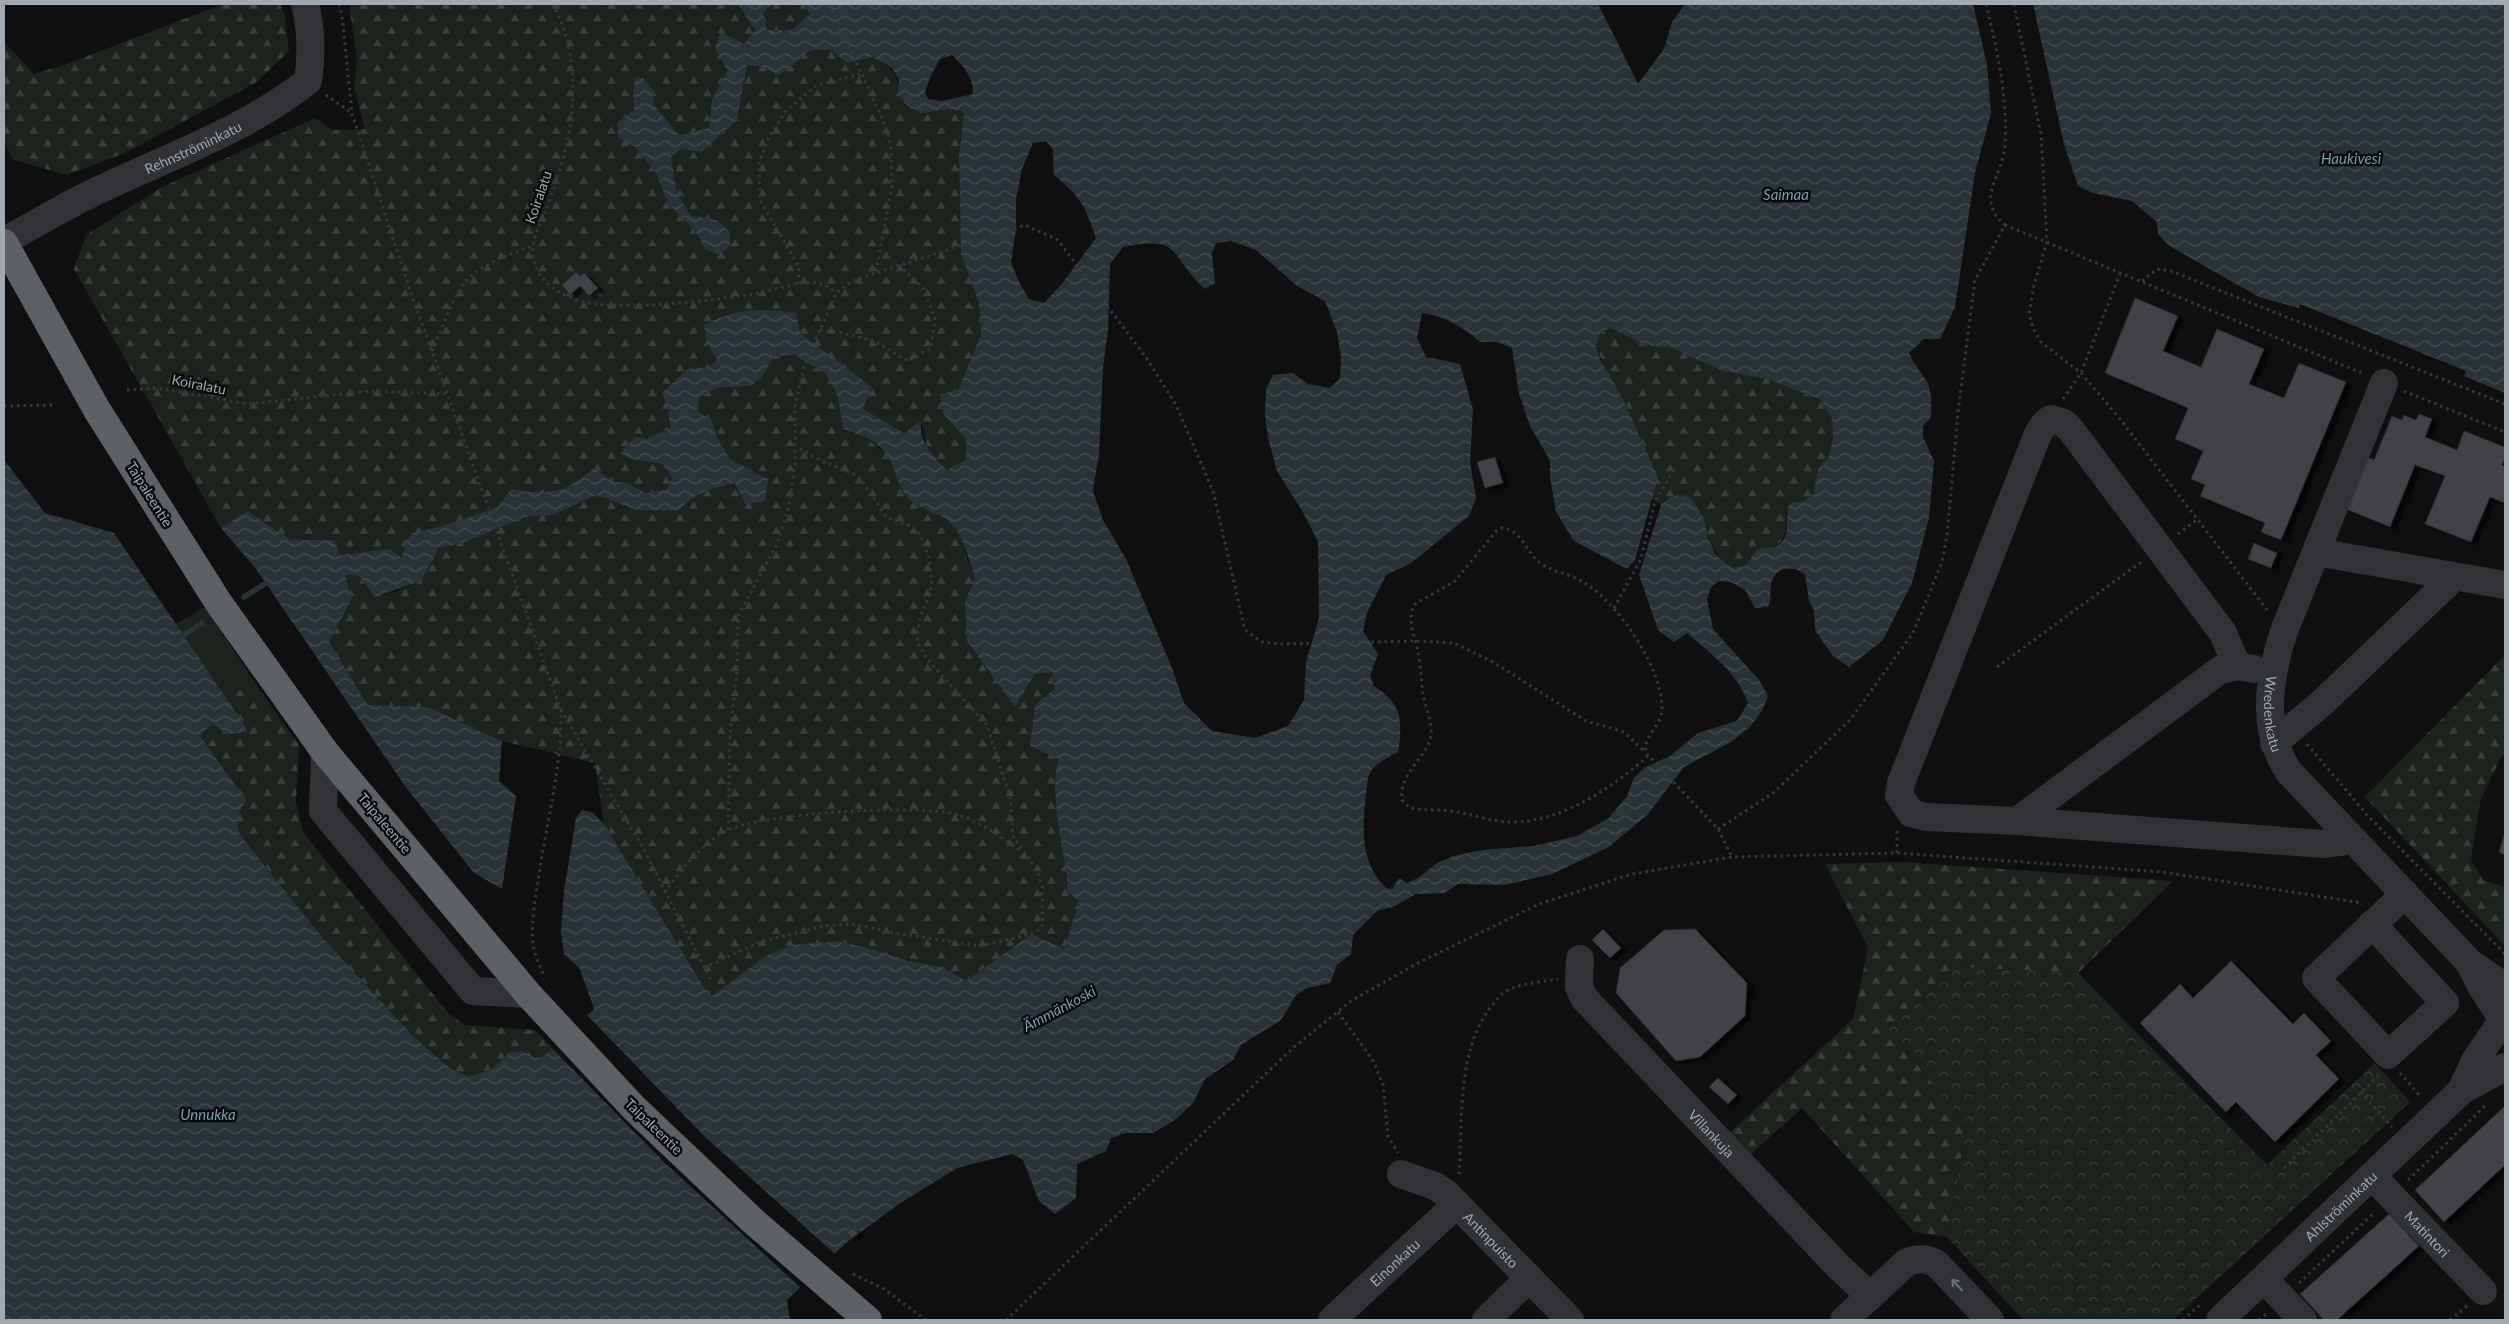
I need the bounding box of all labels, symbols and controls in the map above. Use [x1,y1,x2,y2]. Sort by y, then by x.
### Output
street label: Rehnströminkatu [142,117,244,177]
water label: Haukivesi [2321,149,2382,167]
street label: Koiralatu [521,168,555,226]
water label: Saimaa [1763,185,1809,203]
street label: Koiralatu [170,370,228,398]
street label: Taipaleentie [123,458,177,530]
street label: Wredenkatu [2261,675,2286,754]
street label: Taipaleentie [355,789,415,857]
water label: Ämmänkoski [1019,981,1099,1035]
street label: Taipaleentie [622,1094,686,1158]
water label: Unnukka [180,1105,236,1123]
street label: Villankuja [1685,1105,1739,1160]
street label: Ahlströminkatu [2300,1167,2380,1244]
street label: Matintori [2401,1207,2454,1260]
street label: Antinpuisto [1460,1208,1523,1271]
street label: Einonkatu [1366,1235,1423,1289]
one-way arrow [1951,1278,1962,1291]

